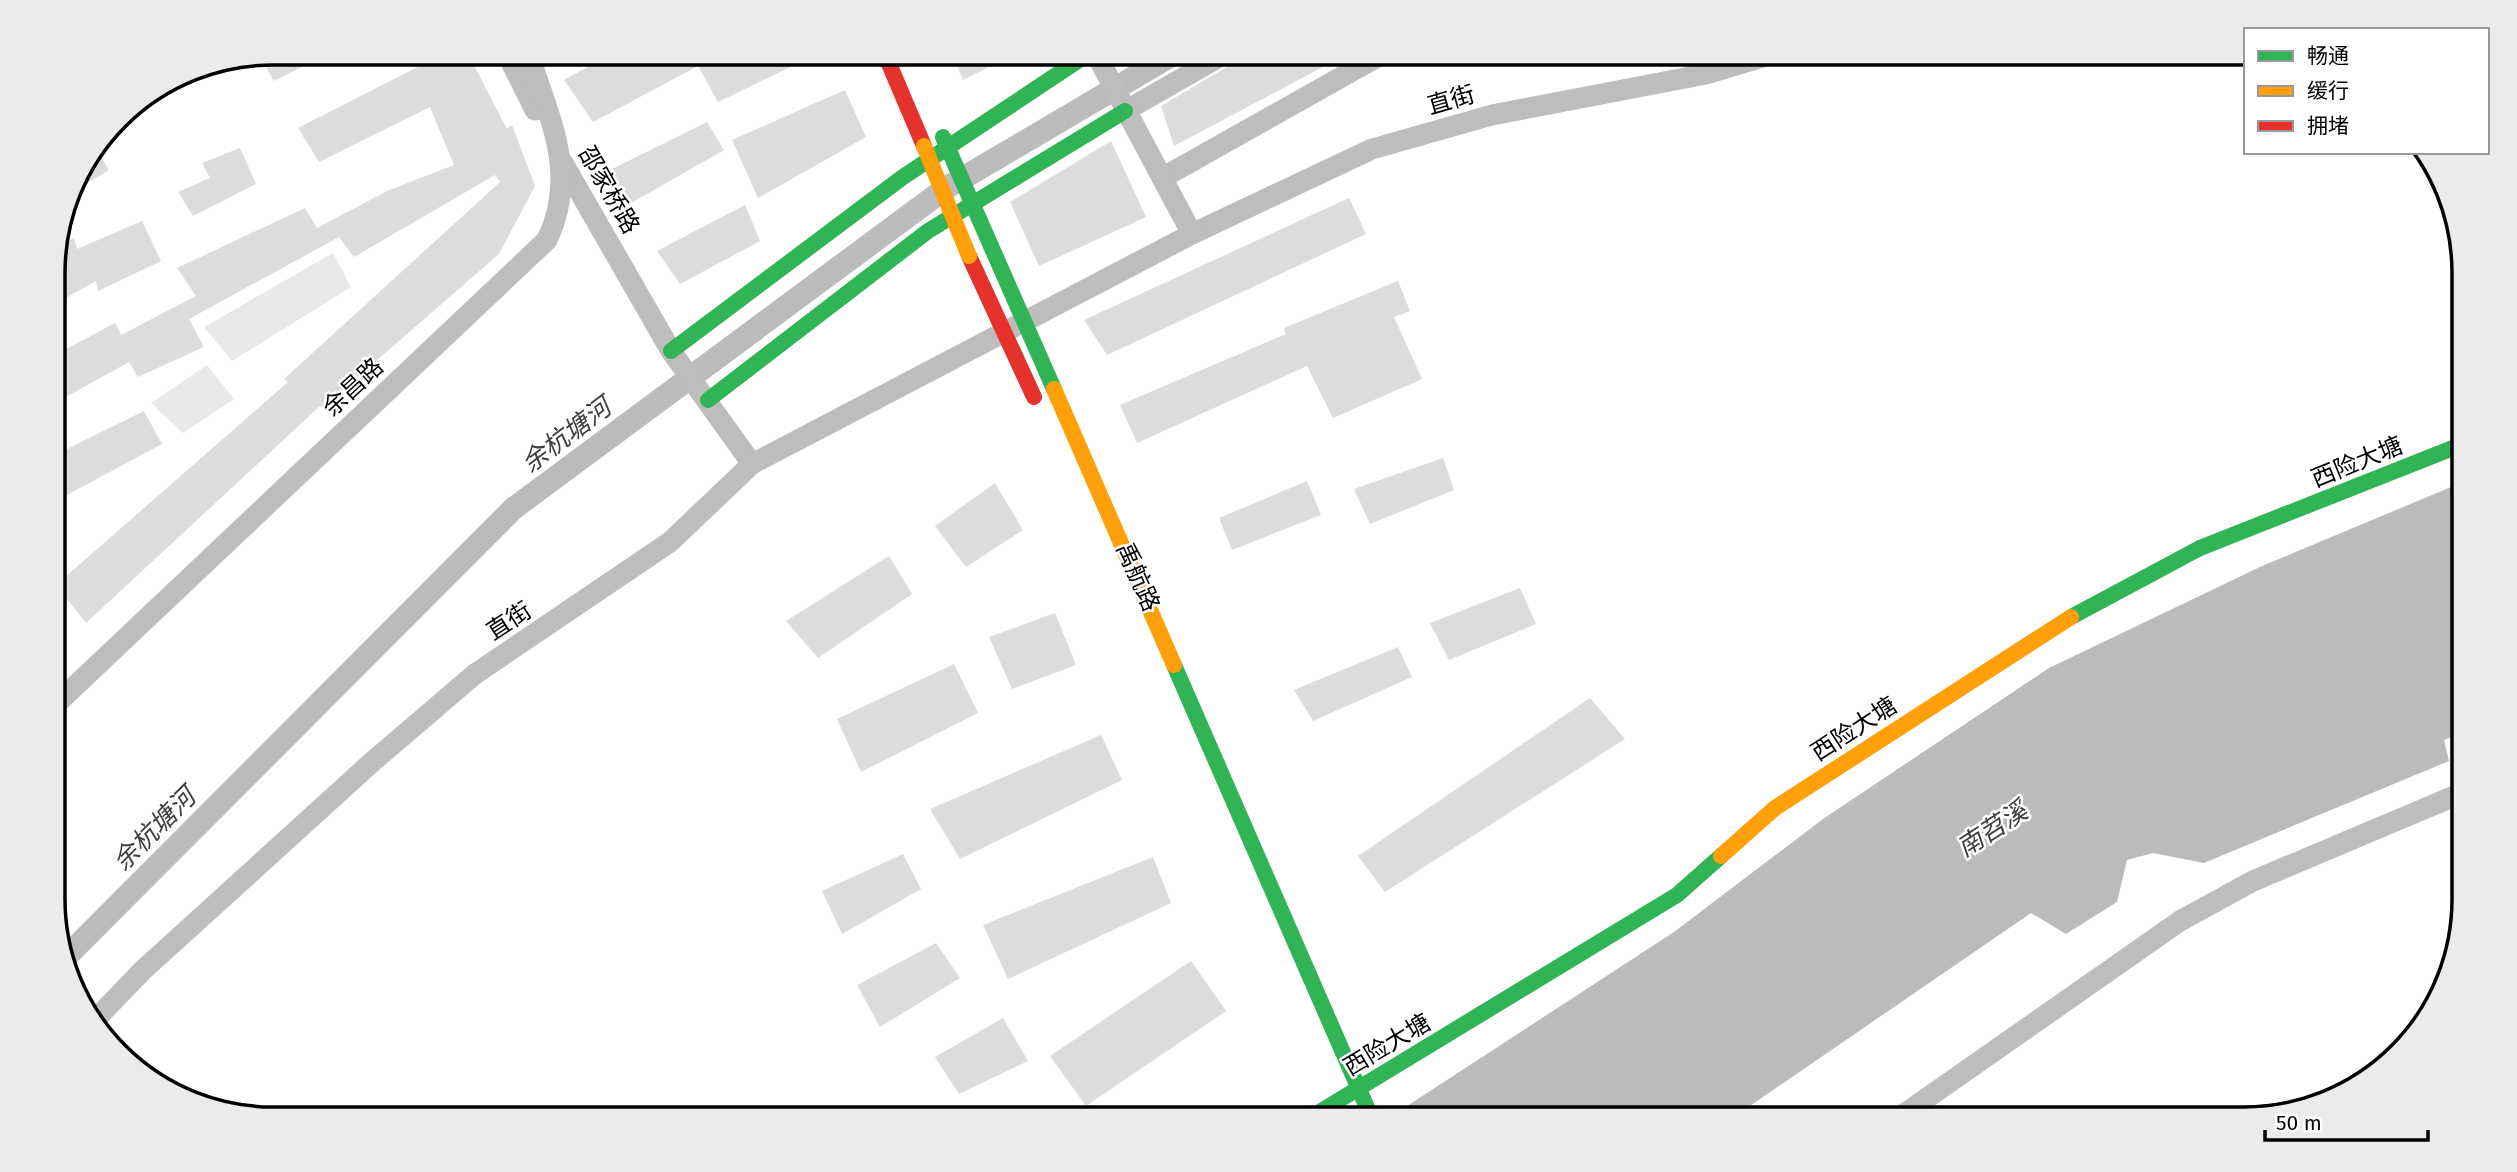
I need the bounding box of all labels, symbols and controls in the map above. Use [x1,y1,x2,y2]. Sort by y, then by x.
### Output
legend [2244,28,2489,154]
text: 畅通 [2307,43,2349,69]
text: 缓行 [2307,78,2349,104]
street label: 直街 [1424,80,1478,120]
text: 拥堵 [2307,113,2349,139]
street label: 邵家桥路 [573,141,645,239]
street label: 余昌路 [317,352,389,422]
water label: 余杭塘河 [515,389,621,479]
street label: 西险大塘 [2307,431,2407,493]
street label: 禹航路 [1111,538,1165,616]
street label: 直街 [481,596,537,646]
street label: 西险大塘 [1806,691,1902,767]
water label: 余杭塘河 [107,778,206,877]
water label: 南苕溪 [1951,794,2036,864]
street label: 西险大塘 [1339,1008,1435,1082]
scale bar [2265,1098,2428,1142]
text: 50 m [2276,1110,2322,1136]

